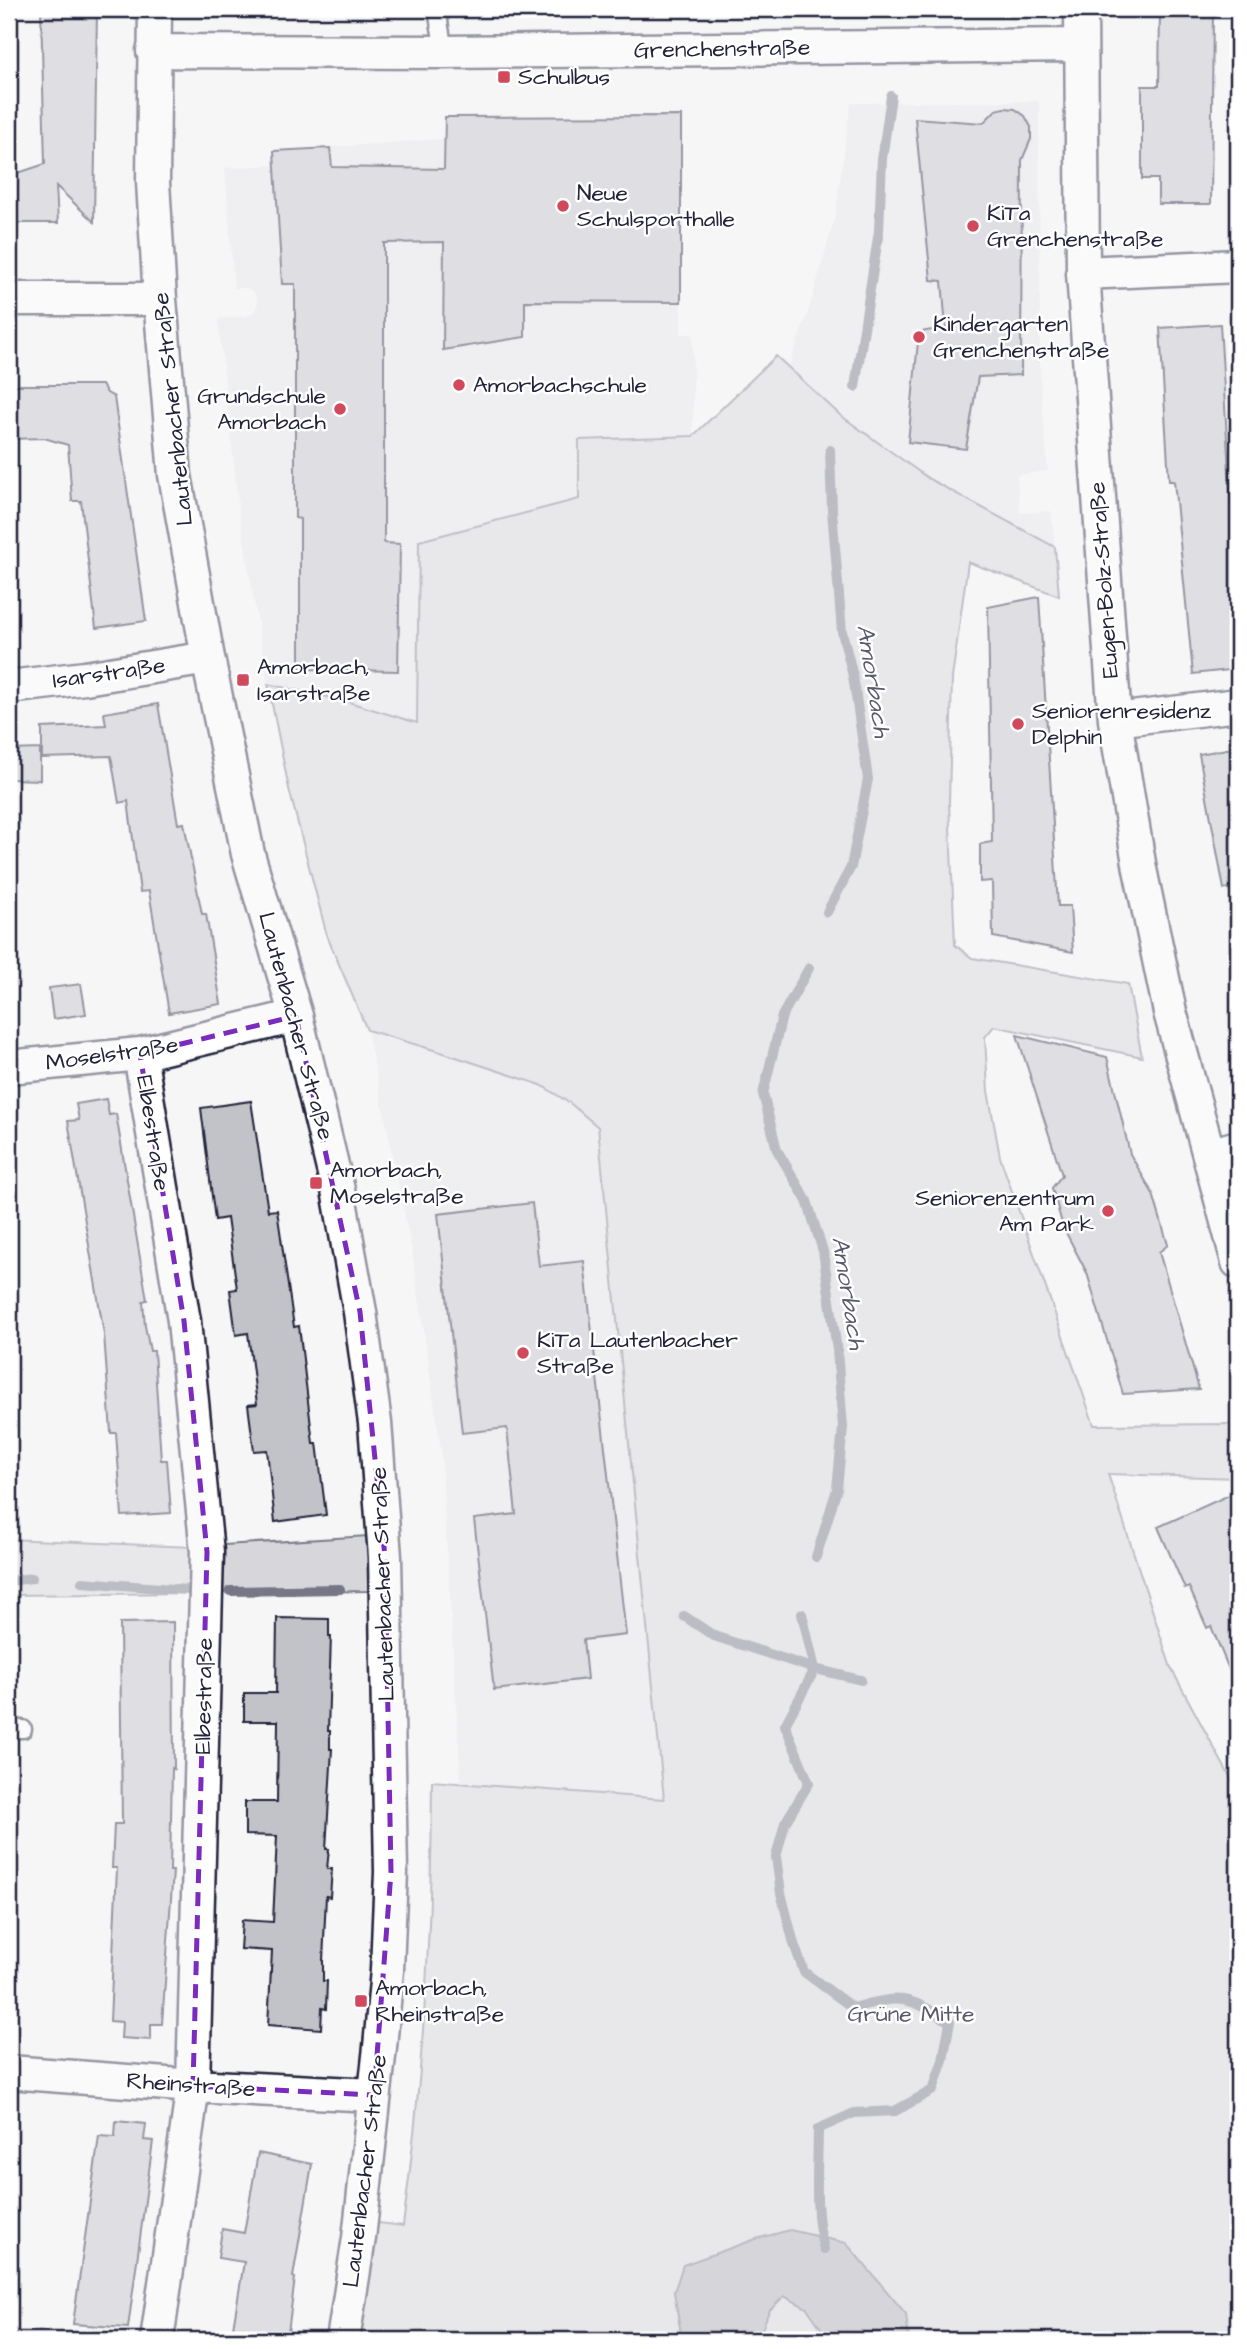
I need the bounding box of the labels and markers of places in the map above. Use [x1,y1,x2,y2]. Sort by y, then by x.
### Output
place label: Schulbus [518,61,610,93]
marker: Schulbus [496,69,512,85]
place label: Neue Schulsporthalle [577,177,735,235]
place label: KiTa Grenchenstraße [987,197,1163,255]
marker: Neue Schulsporthalle [555,198,571,214]
marker: KiTa Grenchenstraße [965,218,981,234]
place label: Kindergarten Grenchenstraße [933,308,1109,366]
marker: Kindergarten Grenchenstraße [911,329,927,345]
place label: Amorbachschule [473,369,647,401]
marker: Amorbachschule [451,377,467,393]
place label: Grundschule Amorbach [197,380,327,438]
marker: Grundschule Amorbach [332,401,348,417]
place label: Amorbach, Isarstraße [257,651,370,709]
marker: Amorbach, Isarstraße [235,672,251,688]
place label: Seniorenresidenz Delphin [1032,695,1212,753]
marker: Seniorenresidenz Delphin [1010,716,1026,732]
place label: Amorbach, Moselstraße [330,1154,464,1212]
marker: Amorbach, Moselstraße [308,1175,324,1191]
place label: Seniorenzentrum Am Park [915,1182,1094,1240]
marker: Seniorenzentrum Am Park [1100,1203,1116,1219]
place label: KiTa Lautenbacher Straße [537,1324,738,1382]
marker: KiTa Lautenbacher Straße [515,1345,531,1361]
place label: Amorbach, Rheinstraße [375,1972,504,2030]
marker: Amorbach, Rheinstraße [353,1993,369,2009]

